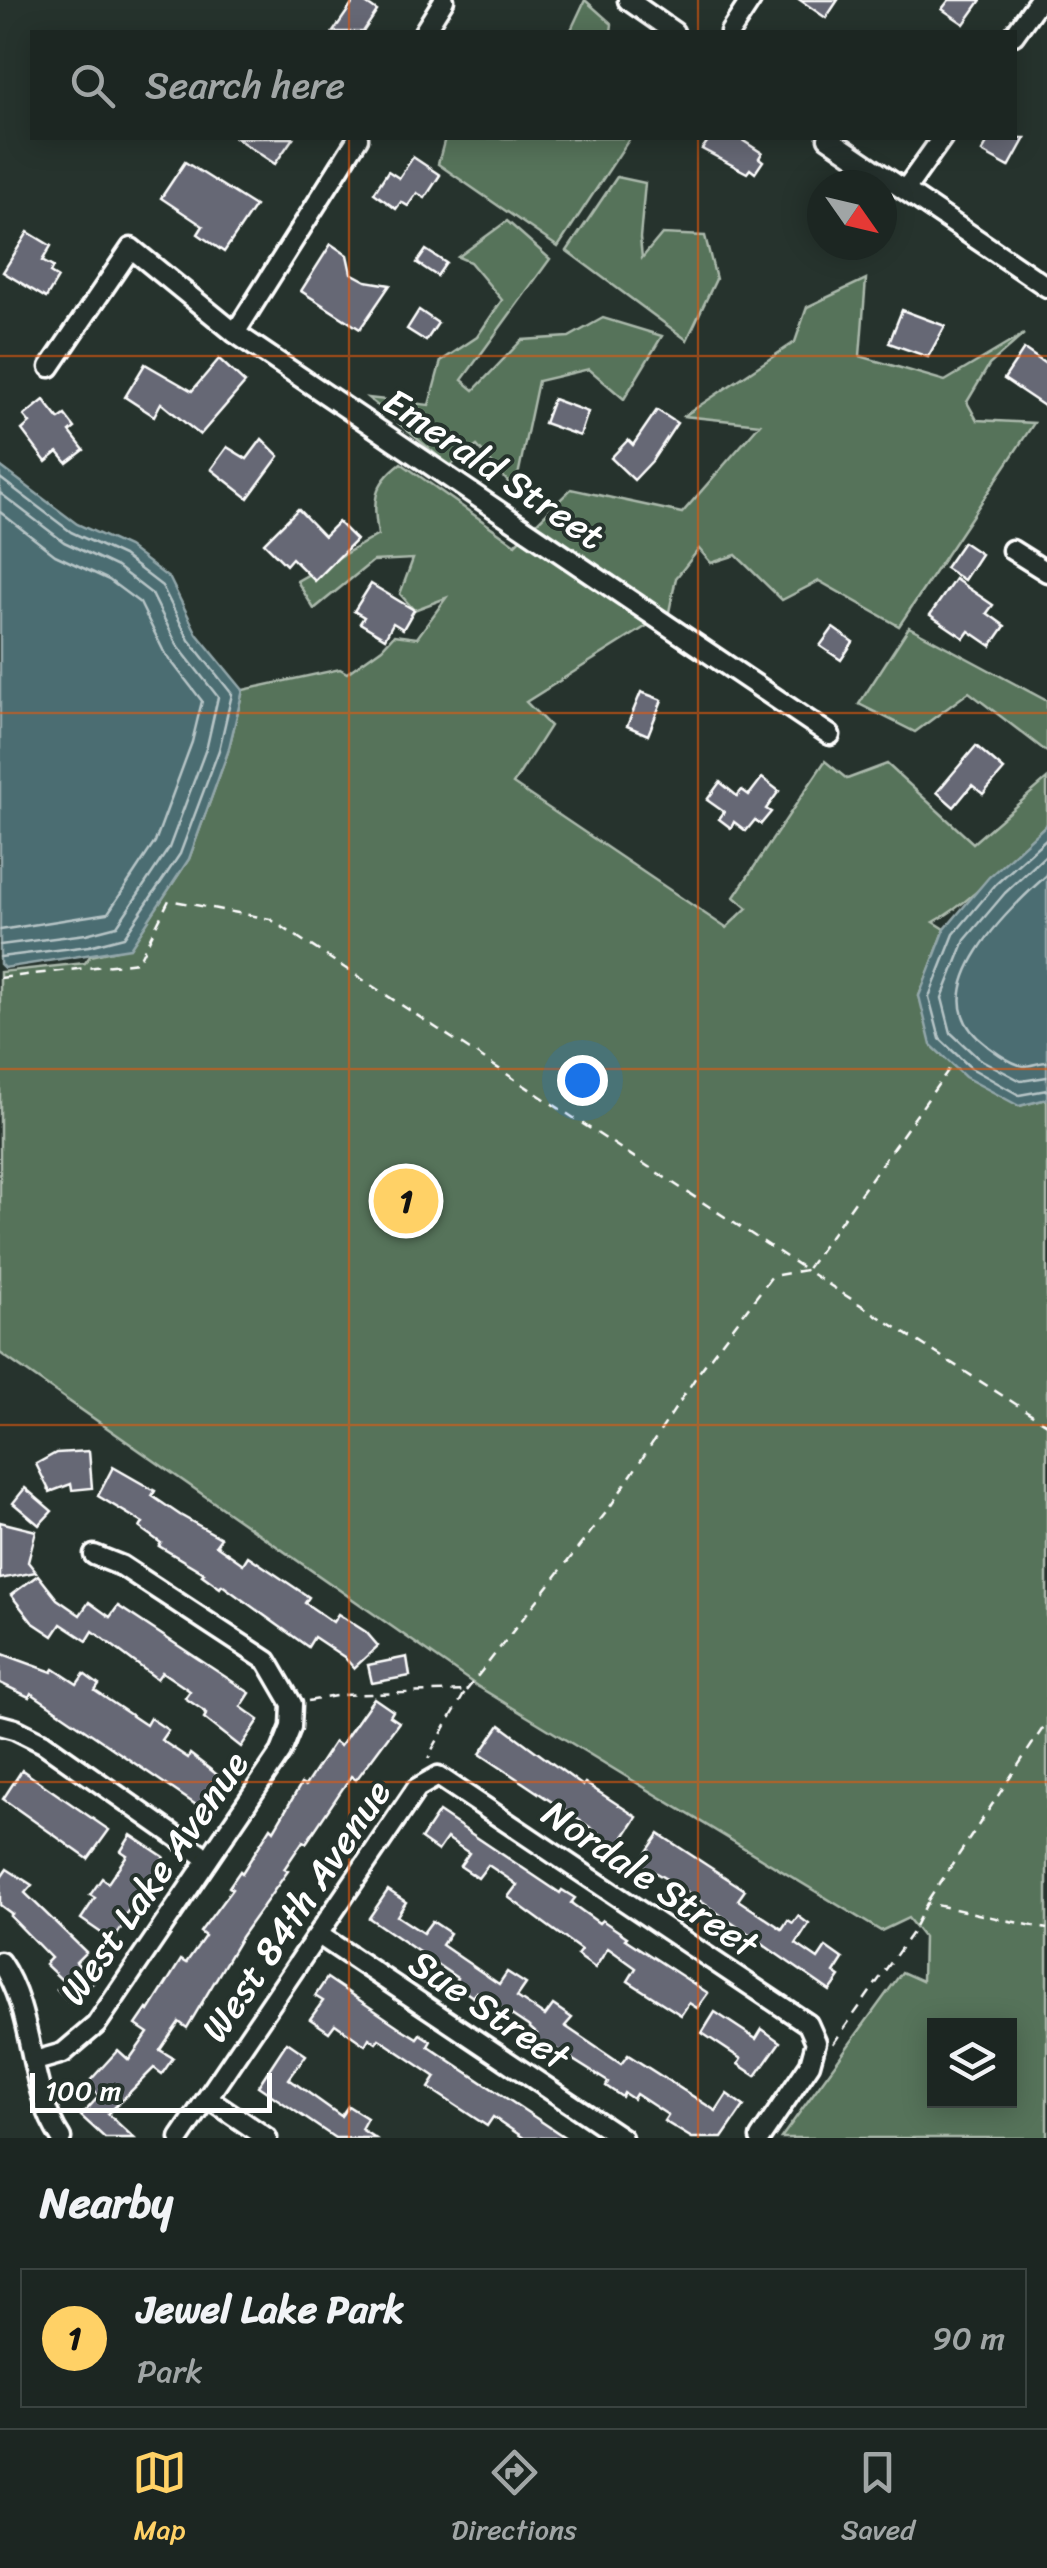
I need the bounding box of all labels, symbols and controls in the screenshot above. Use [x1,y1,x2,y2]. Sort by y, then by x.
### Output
search box [30,30,1017,140]
text: Search here [145,52,345,119]
icon: search [65,58,120,113]
north arrow [807,170,897,260]
street label: Emerald Street [369,369,619,569]
your location [557,1055,608,1106]
pin: 1 [374,1164,438,1238]
street label: West Lake Avenue [41,1736,267,2020]
street label: West 84th Avenue [183,1765,409,2057]
street label: Nordale Street [528,1781,774,1978]
street label: Sue Street [394,1931,585,2090]
map controls [927,2018,1017,2108]
button: layers [927,2018,1017,2108]
text: 100 m [45,2066,121,2115]
scale bar [30,2068,272,2112]
text: Nearby [40,2166,173,2240]
text: Jewel Lake Park [137,2276,404,2343]
text: 1 [68,2310,81,2367]
text: 90 m [932,2310,1005,2367]
text: Park [137,2343,203,2400]
tab: Map [132,2445,187,2554]
tab: Directions [451,2445,577,2554]
tab: Saved [841,2445,915,2554]

